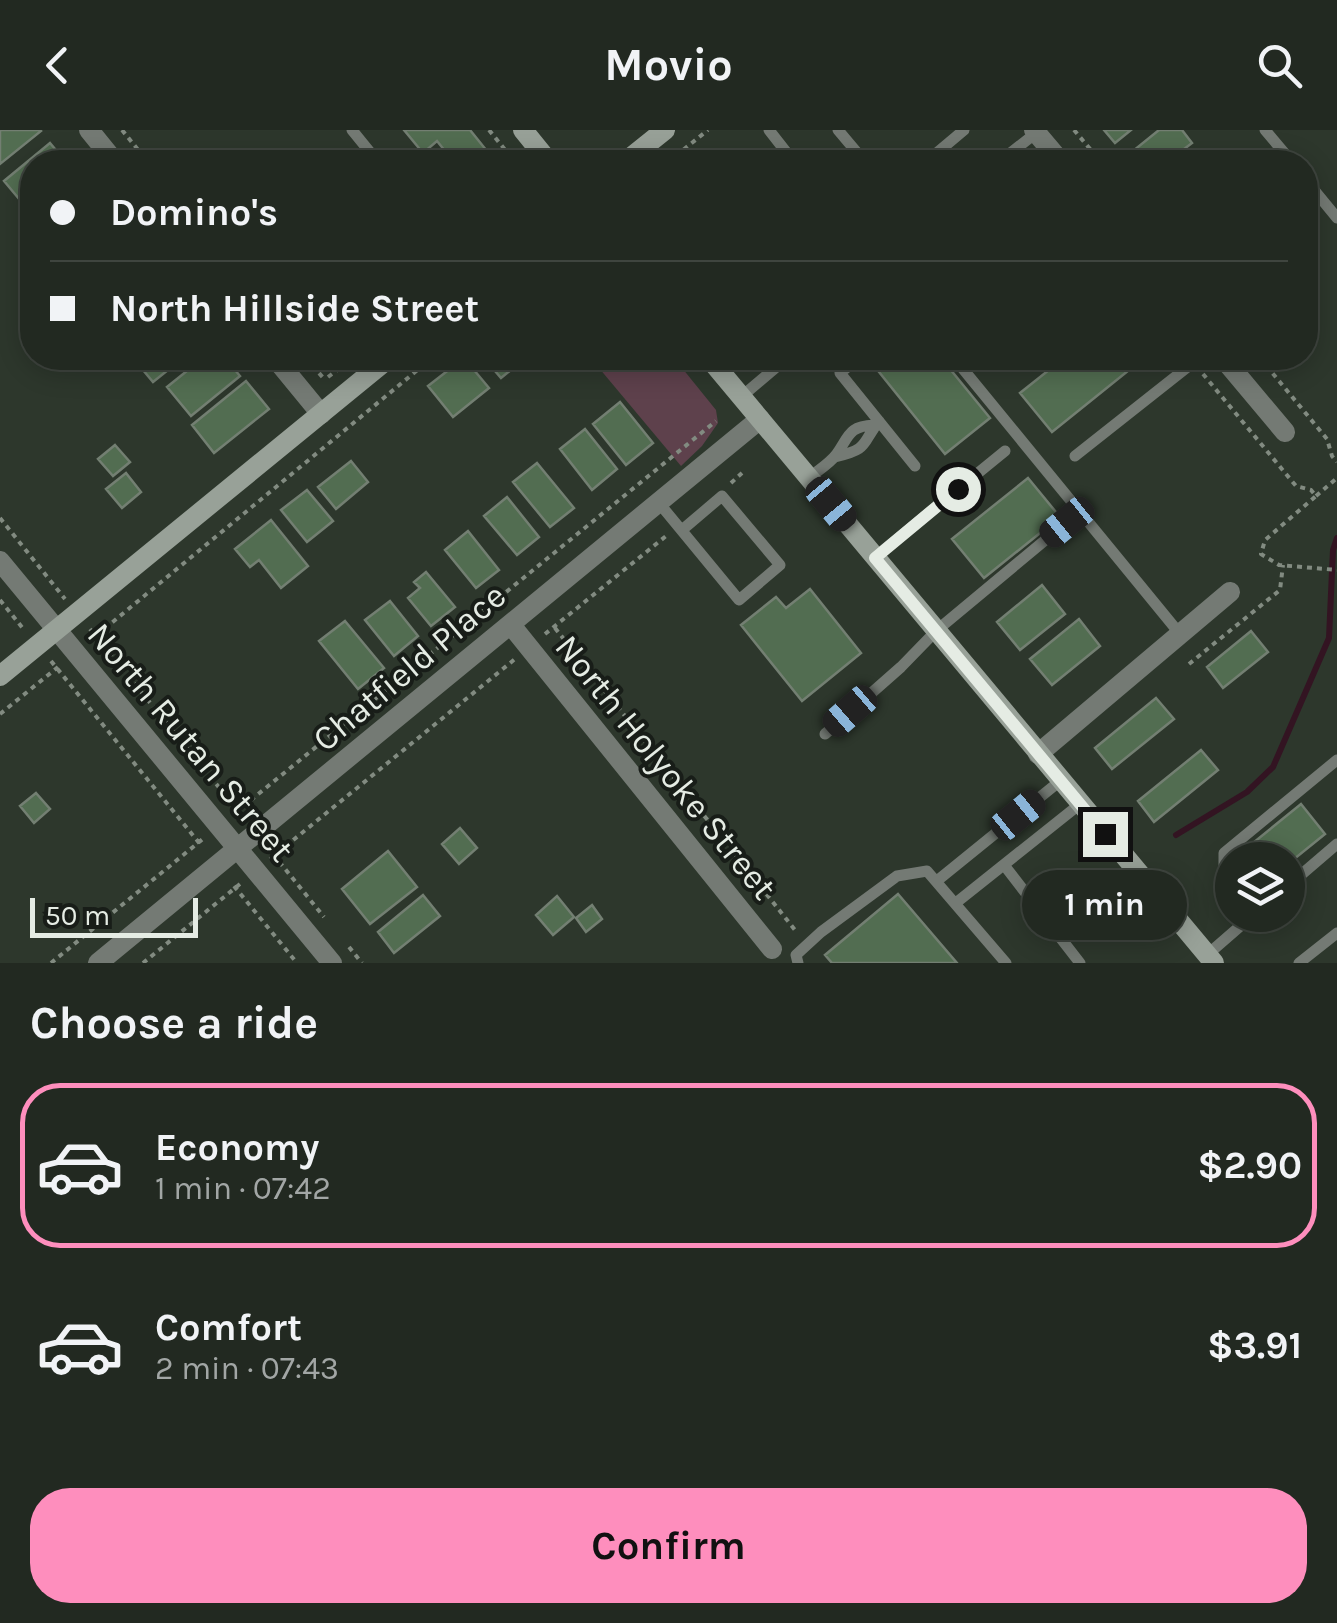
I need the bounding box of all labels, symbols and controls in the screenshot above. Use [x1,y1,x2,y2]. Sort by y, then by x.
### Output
icon: back [30,38,85,93]
icon: search [1252,38,1307,93]
text: Movio [604,39,733,91]
text: Domino's [110,190,278,235]
text: North Hillside Street [110,286,479,331]
route start [936,467,981,512]
car [800,471,862,537]
car [1034,491,1100,553]
street label: Chatfield Place [305,575,514,760]
street label: North Rutan Street [79,615,302,870]
street label: North Holyoke Street [546,627,785,908]
car [818,680,882,742]
car [985,784,1051,846]
route end [1083,812,1128,857]
map controls [1215,842,1305,932]
button: layers [1215,842,1305,932]
callout: 1 min [1022,869,1188,939]
text: 1 min [1064,886,1145,923]
scale bar [30,893,198,938]
text: 50 m [45,899,110,932]
text: Choose a ride [30,997,318,1049]
icon: car [35,1121,125,1211]
text: Economy [155,1125,319,1170]
text: $2.90 [1197,1143,1302,1188]
text: 1 min · 07:42 [155,1170,331,1207]
icon: car [35,1301,125,1391]
text: Comfort [155,1305,302,1350]
text: $3.91 [1207,1323,1302,1368]
text: 2 min · 07:43 [155,1350,339,1387]
button: Confirm [30,1488,1307,1603]

